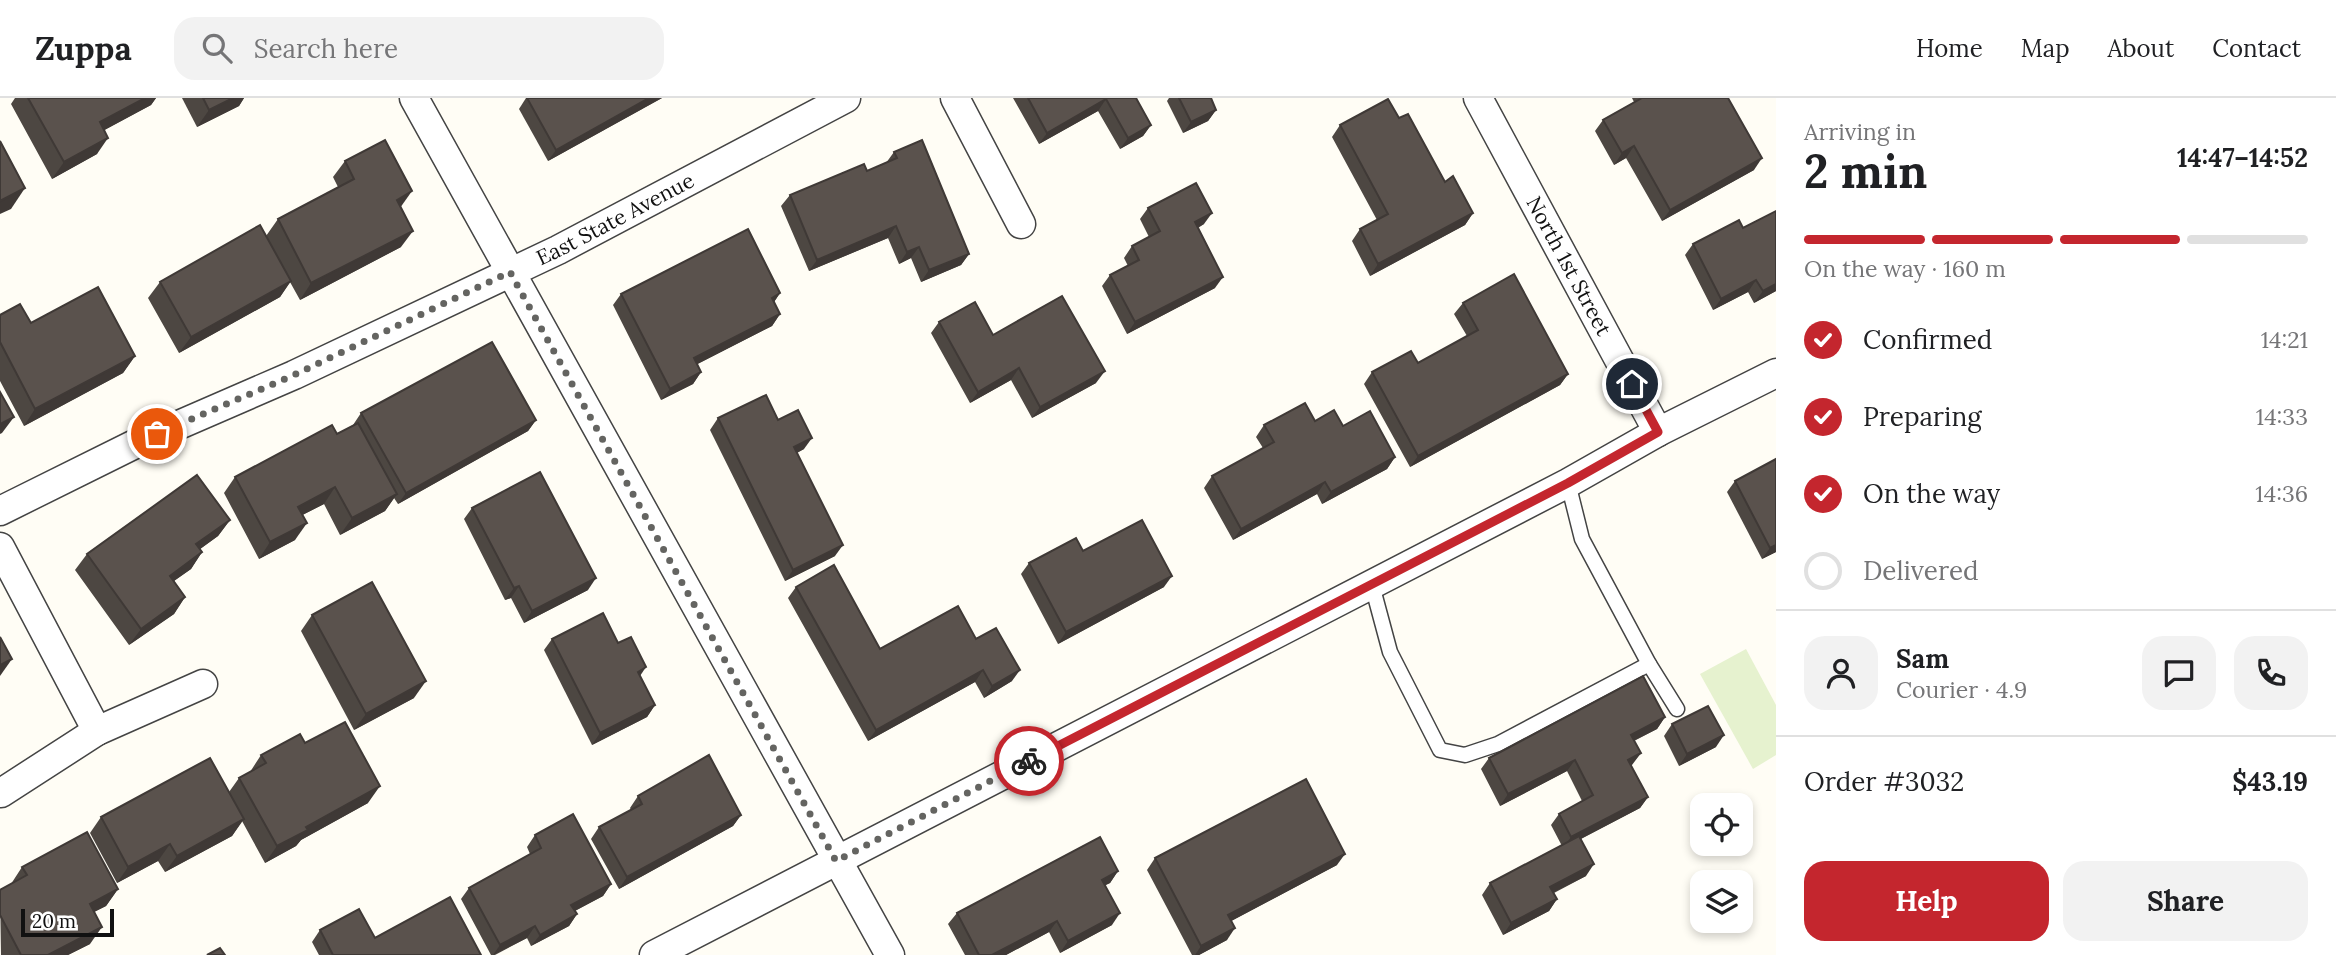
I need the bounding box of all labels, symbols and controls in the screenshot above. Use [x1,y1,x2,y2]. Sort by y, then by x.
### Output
search box [174,17,664,80]
text: Zuppa [35,27,132,69]
icon: search [198,29,236,67]
text: Search here [254,32,398,65]
text: Home [1916,33,1983,64]
text: Map [2021,33,2070,64]
text: About [2108,33,2174,64]
text: Contact [2212,33,2301,64]
text: Arriving in [1804,117,1916,146]
text: 14:47–14:52 [2177,141,2308,174]
text: 2 min [1804,142,1927,201]
street label: East State Avenue [532,167,699,271]
street label: North 1st Street [1521,192,1618,341]
text: On the way · 160 m [1804,254,2006,283]
icon: check [1804,321,1842,359]
text: Confirmed [1863,323,1992,356]
text: 14:21 [2261,325,2308,354]
pin [1602,354,1662,414]
icon: home [1613,365,1651,403]
icon: check [1804,398,1842,436]
text: Preparing [1863,400,1982,433]
text: 14:33 [2256,402,2308,431]
pin [127,404,187,464]
icon: bag [138,415,176,453]
icon: check [1804,475,1842,513]
text: On the way [1863,477,2000,510]
text: 14:36 [2255,479,2308,508]
text: Delivered [1863,554,1979,587]
button: person [1804,636,1878,710]
button: chat [2142,636,2216,710]
button: phone [2234,636,2308,710]
text: Sam [1896,642,1949,675]
text: Courier · 4.9 [1896,675,2027,704]
courier [994,726,1064,796]
icon: bike [1010,742,1048,780]
text: Order #3032 [1804,765,1964,798]
text: $43.19 [2232,765,2308,798]
map controls [1690,793,1753,933]
button: locate [1690,793,1753,856]
button: Help [1804,861,2049,941]
button: Share [2063,861,2308,941]
button: layers [1690,870,1753,933]
scale bar [21,906,114,938]
text: 20 m [32,909,76,933]

